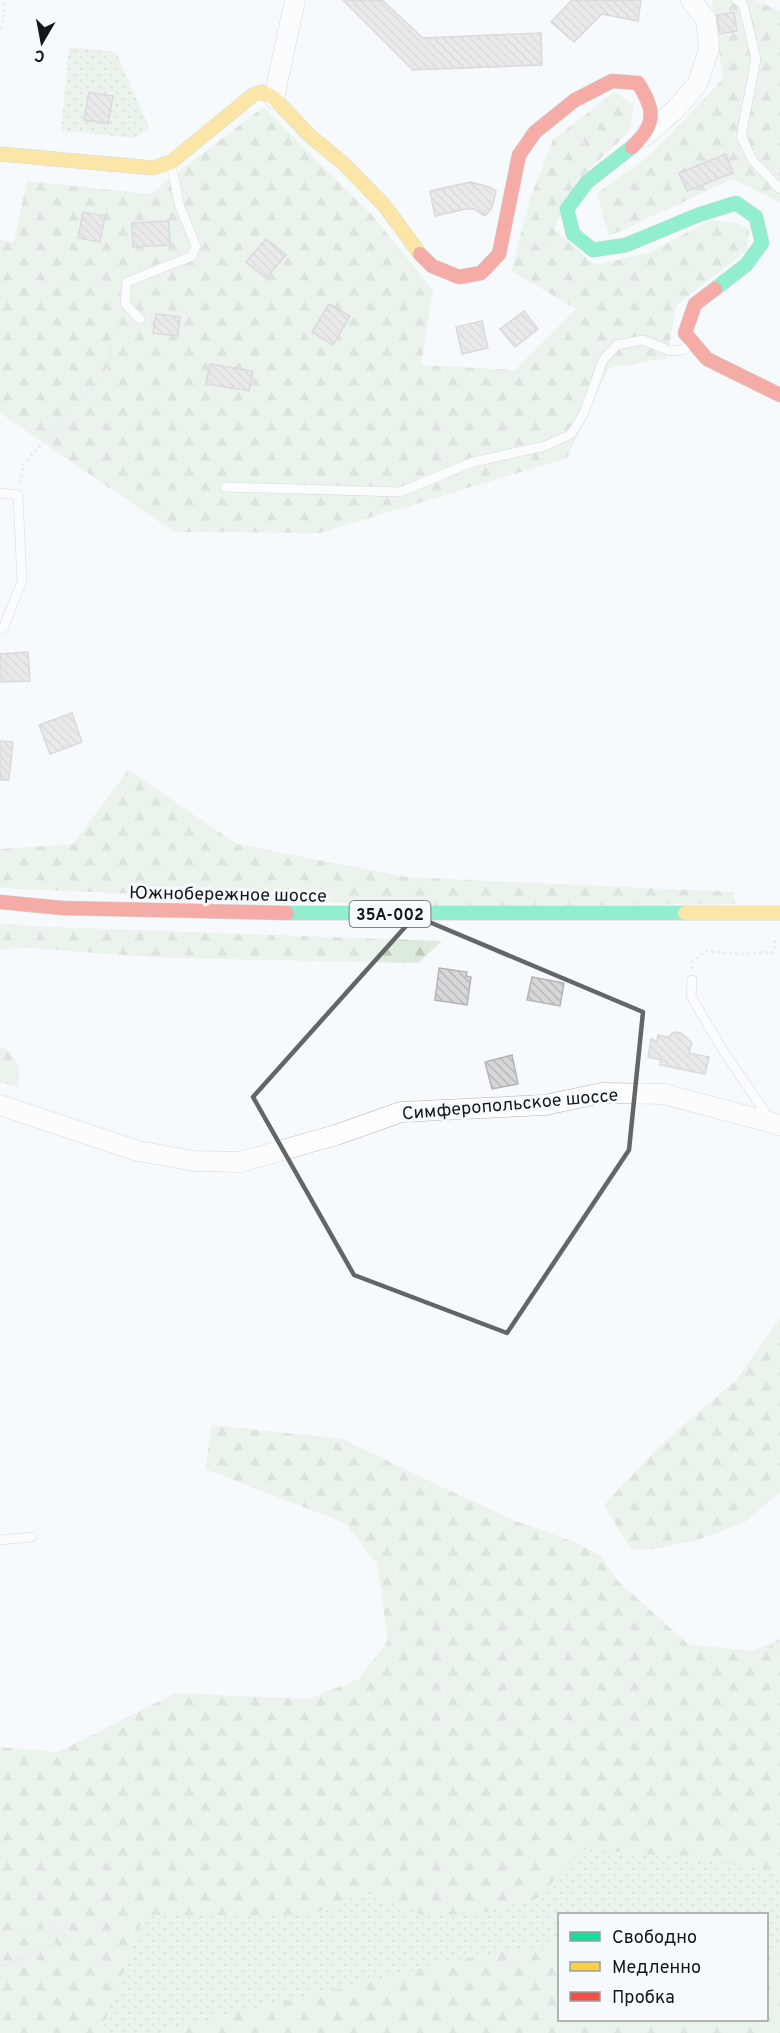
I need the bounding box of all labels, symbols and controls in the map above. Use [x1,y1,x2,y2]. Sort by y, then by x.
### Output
north arrow [12,12,72,72]
text: С [33,44,47,66]
street label: Южнобережное шоссе [129,882,327,909]
road number: 35А-002 [350,901,430,927]
street label: Симферопольское шоссе [401,1085,619,1126]
legend [558,1913,768,2021]
text: Свободно [612,1927,697,1950]
text: Медленно [612,1957,701,1980]
text: Пробка [612,1987,675,2010]

